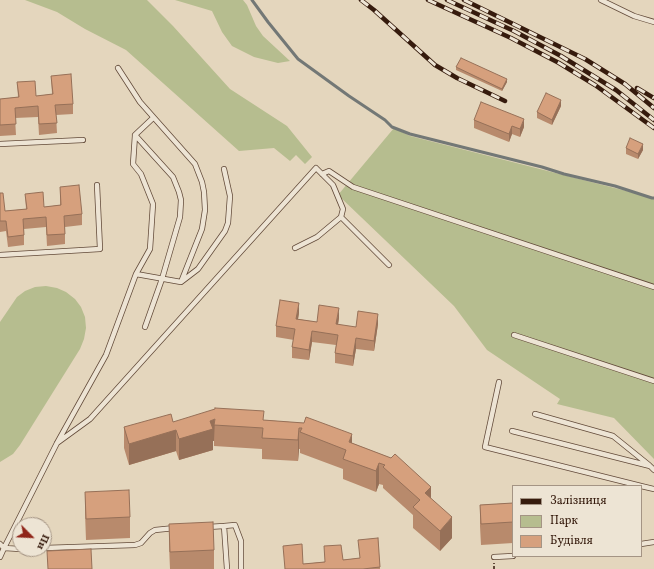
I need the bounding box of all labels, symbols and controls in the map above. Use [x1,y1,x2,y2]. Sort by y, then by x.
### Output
legend [512,485,642,557]
text: Залізниця [550,493,606,509]
text: Парк [550,513,578,529]
north arrow [12,517,52,557]
text: Пн [32,531,53,552]
text: Будівля [550,533,593,549]

